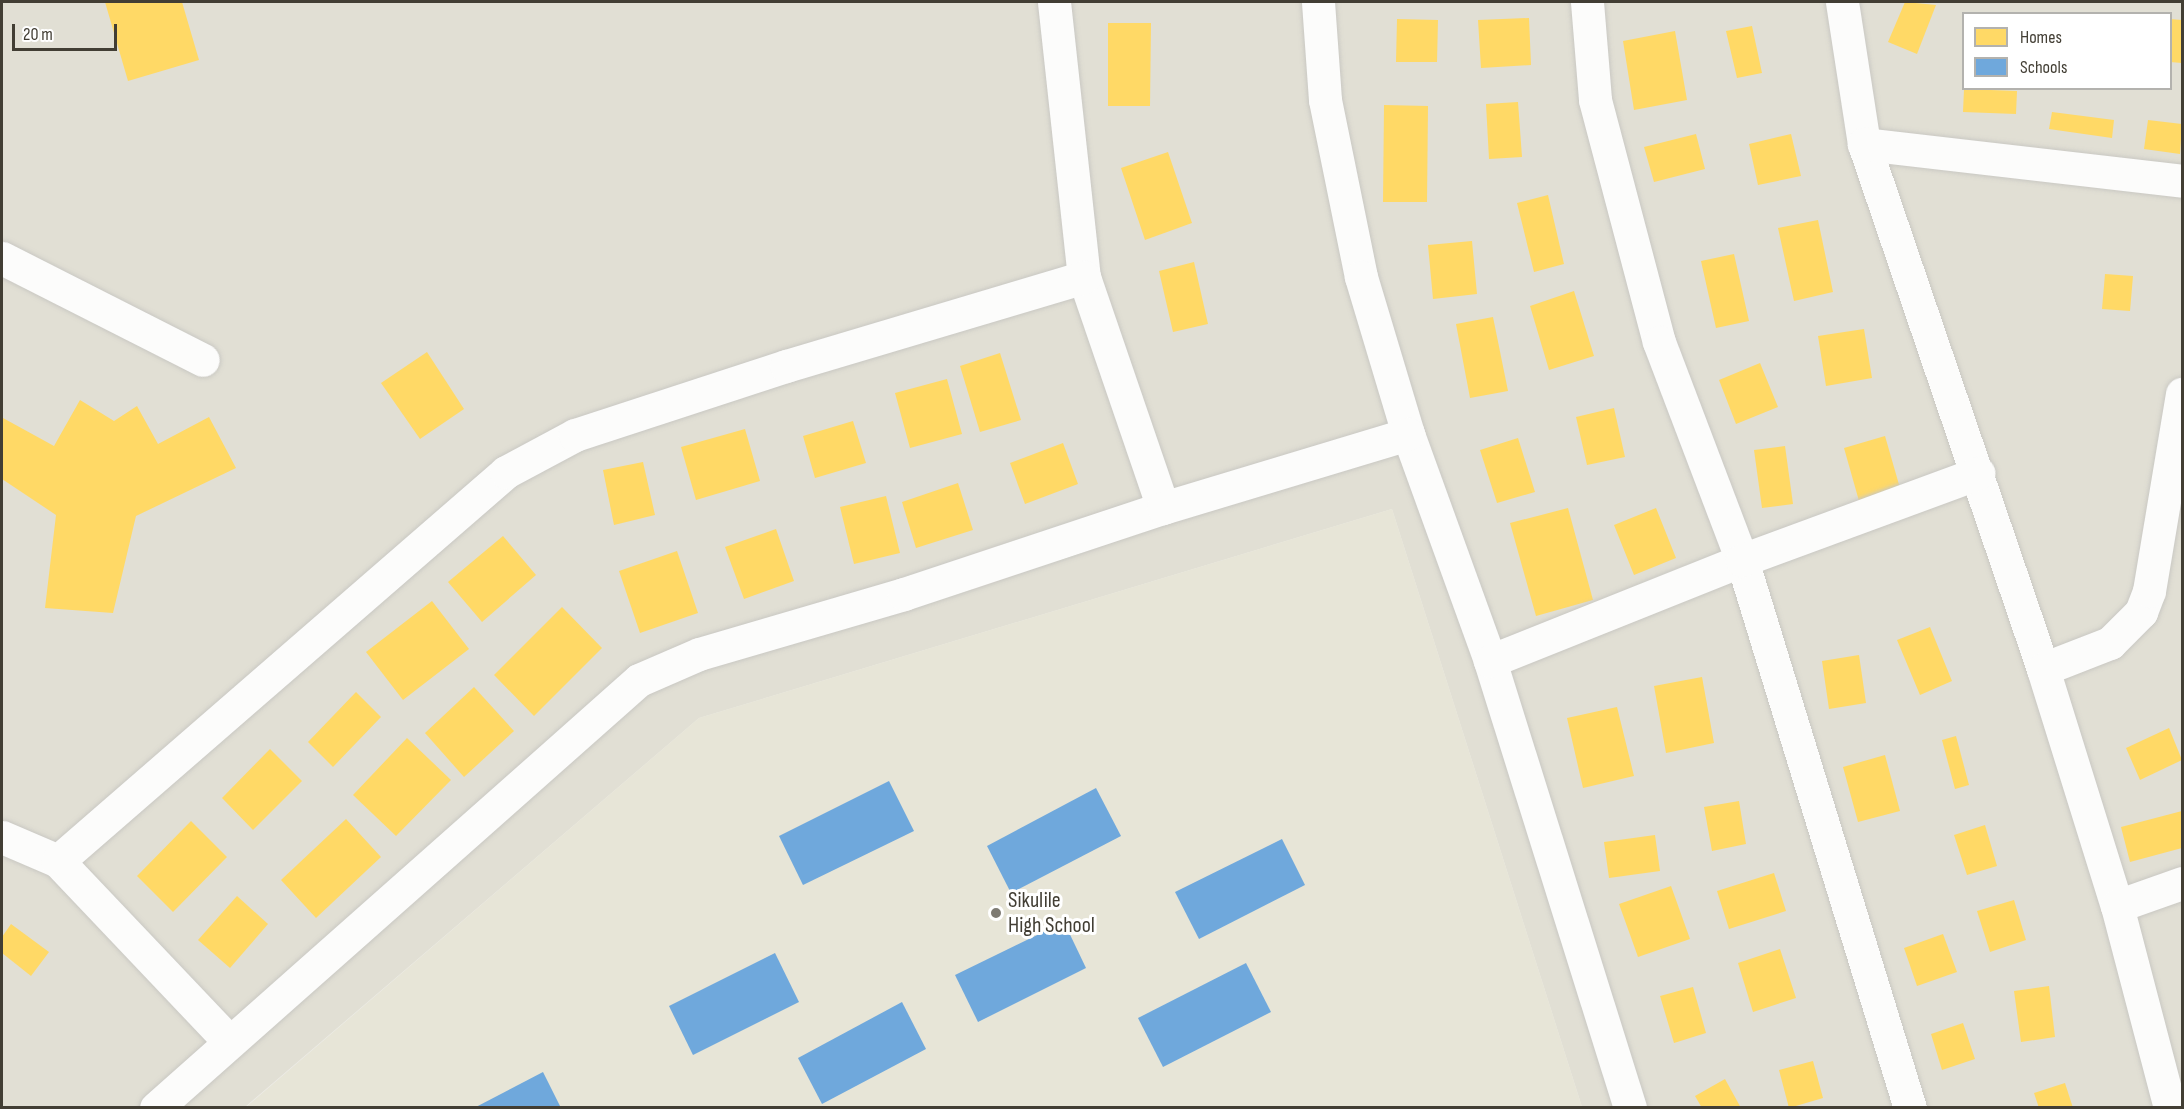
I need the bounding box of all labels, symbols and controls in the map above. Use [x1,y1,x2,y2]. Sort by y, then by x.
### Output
scale bar [15,12,120,50]
legend [1962,12,2172,90]
text: 20 m [23,24,53,45]
text: Homes [2020,27,2062,48]
text: Schools [2020,57,2067,78]
place label: Sikulile High School [1008,887,1095,938]
marker: Sikulile High School [989,906,1003,920]

